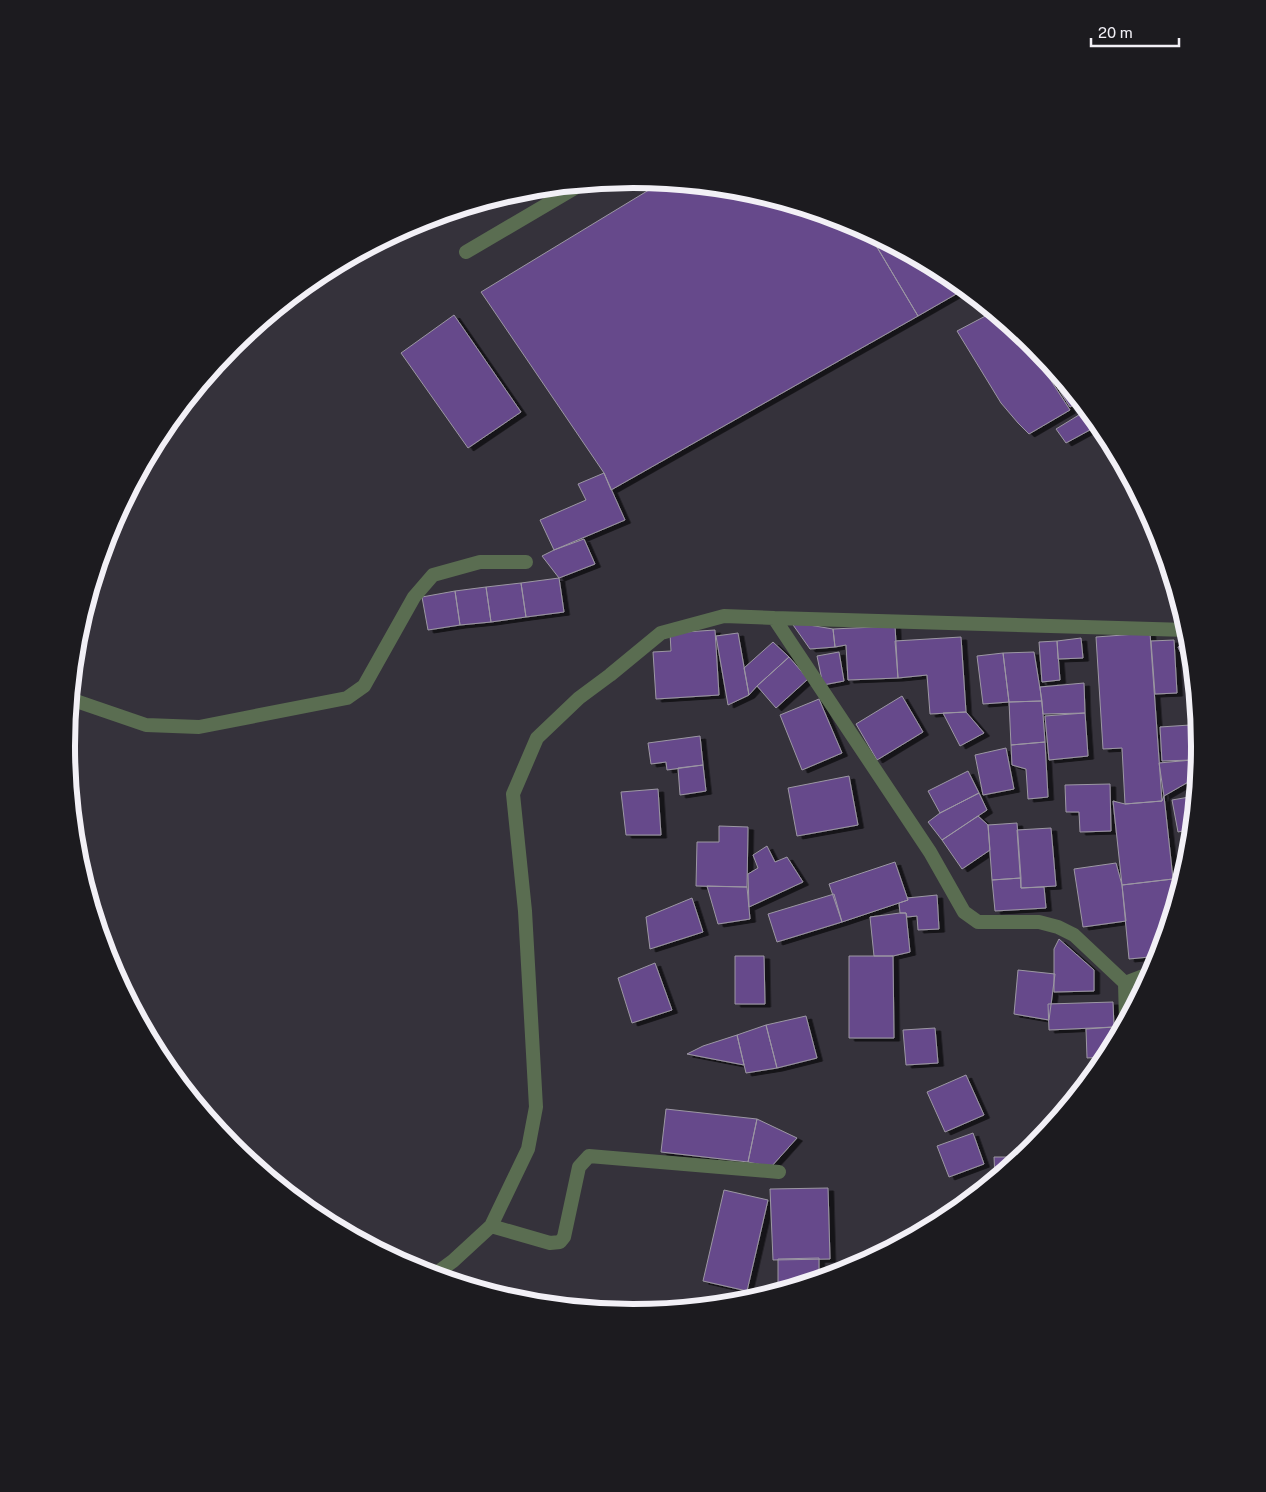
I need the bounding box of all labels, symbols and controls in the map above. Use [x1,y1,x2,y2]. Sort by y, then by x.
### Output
scale bar [1091,15,1178,47]
text: 20 m [1098,24,1133,41]

